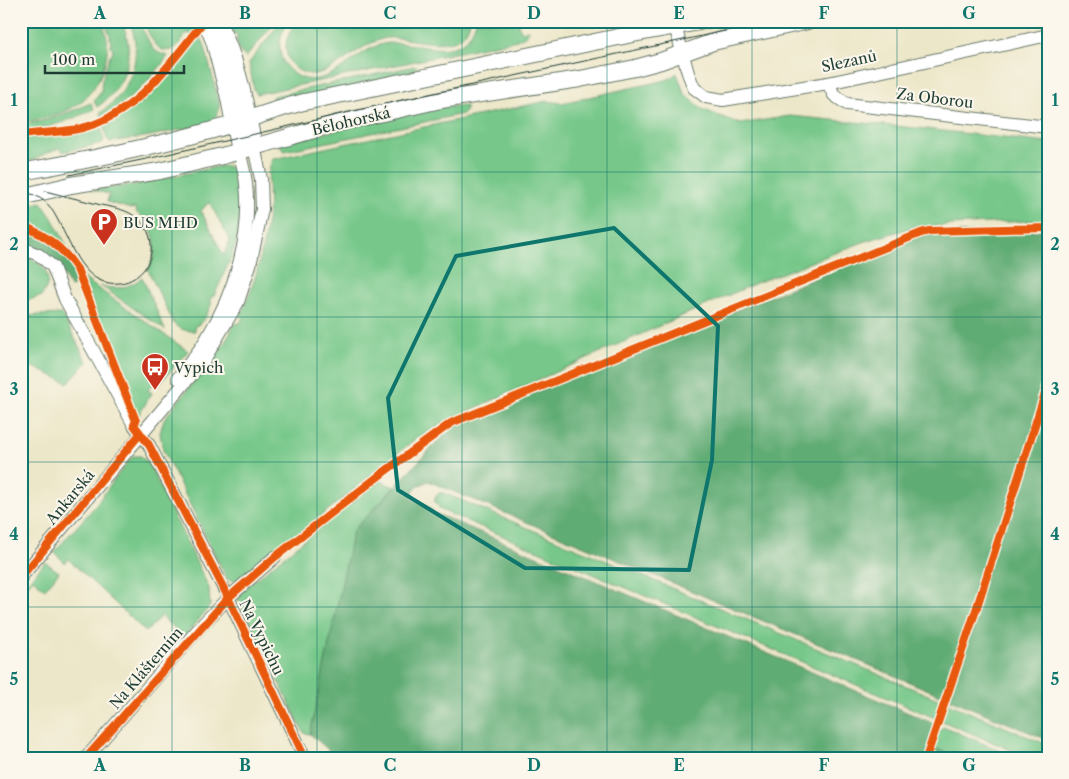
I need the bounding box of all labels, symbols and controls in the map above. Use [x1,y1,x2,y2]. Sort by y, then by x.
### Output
text: A [93,3,107,23]
text: B [239,3,251,23]
text: C [384,3,396,23]
text: D [527,3,541,23]
text: E [673,3,685,23]
text: F [819,3,830,23]
text: G [962,3,976,23]
scale bar [45,42,184,74]
street label: Slezanů [820,46,878,76]
text: 100 m [52,50,95,69]
street label: Za Oborou [896,84,974,112]
text: 1 [10,90,18,110]
text: 1 [1051,90,1059,110]
street label: Bělohorská [310,103,392,139]
parking icon: BUS MHD [89,207,119,246]
place label: BUS MHD [123,213,198,232]
text: 2 [9,234,19,254]
text: 2 [1050,234,1060,254]
bus stop icon: Vypich [140,352,170,391]
place label: Vypich [173,358,224,377]
text: 3 [9,379,19,399]
text: 3 [1050,379,1060,399]
street label: Ankarská [41,466,99,529]
text: 4 [9,524,19,544]
text: 4 [1050,524,1060,544]
street label: Na Vypichu [236,596,288,678]
street label: Na Klášterním [105,623,187,713]
text: 5 [10,669,19,689]
text: 5 [1051,669,1060,689]
text: A [93,755,107,775]
text: B [239,755,251,775]
text: C [384,755,396,775]
text: D [527,755,541,775]
text: E [673,755,685,775]
text: F [819,755,830,775]
text: G [962,755,976,775]

